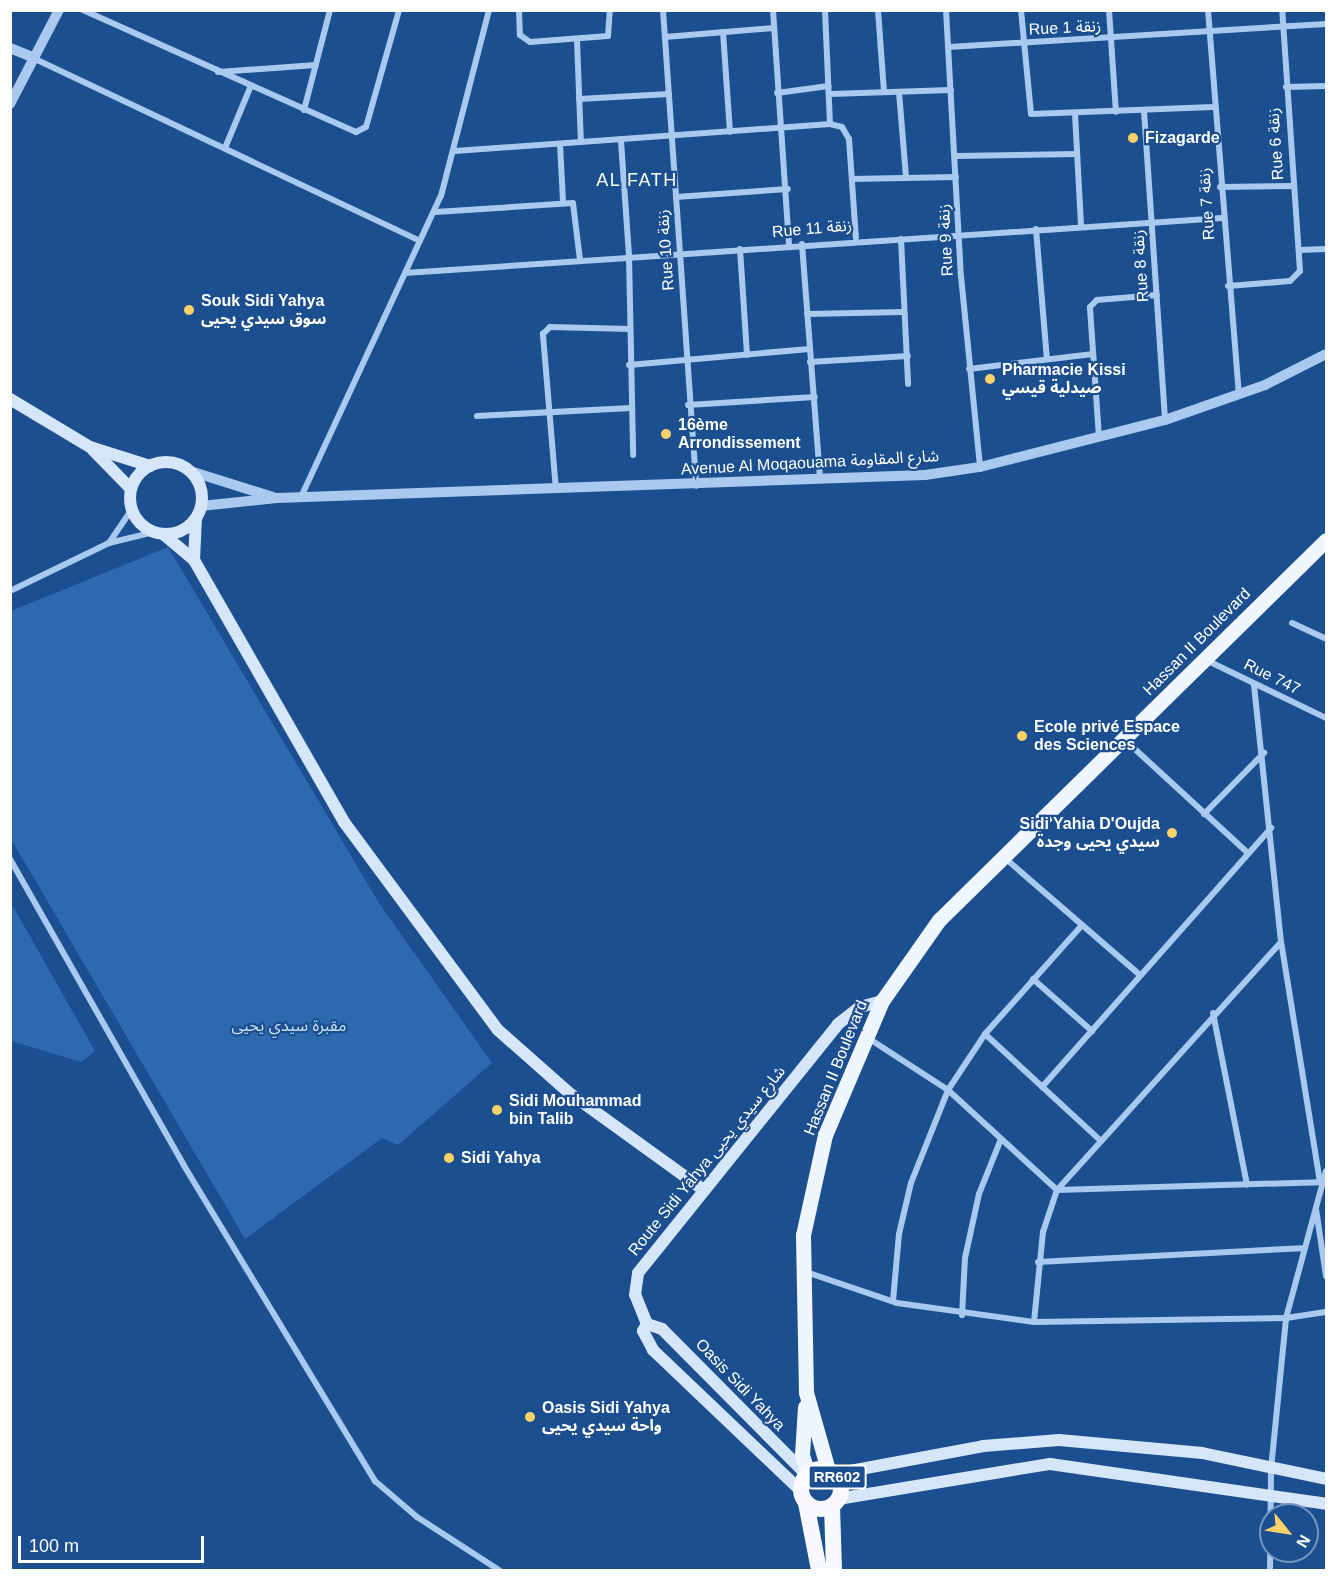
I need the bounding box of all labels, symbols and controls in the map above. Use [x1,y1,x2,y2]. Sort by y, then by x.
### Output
street label: Rue 1 زنقة [1028,17,1102,39]
street label: Rue 6 زنقة [1264,107,1288,181]
place label: Fizagarde [1145,128,1220,148]
marker: Fizagarde [1126,131,1140,145]
street label: Rue 7 زنقة [1195,167,1219,241]
district label: AL FATH [596,169,678,191]
street label: Rue 9 زنقة [935,203,957,277]
street label: Rue 10 زنقة [654,209,678,291]
street label: Rue 11 زنقة [771,216,853,242]
street label: Rue 8 زنقة [1129,229,1153,303]
place label: Souk Sidi Yahya سوق سيدي يحيى [201,291,326,329]
marker: Souk Sidi Yahya سوق سيدي يحيى [182,303,196,317]
place label: Pharmacie Kissi صيدلية قيسي [1002,360,1126,398]
marker: Pharmacie Kissi صيدلية قيسي [983,372,997,386]
place label: 16ème Arrondissement [678,415,801,453]
marker: 16ème Arrondissement [659,427,673,441]
street label: Avenue Al Moqaouama شارع المقاومة [680,447,940,479]
street label: Hassan II Boulevard [1139,584,1255,700]
street label: Rue 747 [1241,655,1303,699]
place label: Ecole privé Espace des Sciences [1034,717,1180,755]
marker: Ecole privé Espace des Sciences [1015,729,1029,743]
place label: Sidi Yahia D'Oujda سيدي يحيى وجدة [1019,814,1160,852]
marker: Sidi Yahia D'Oujda سيدي يحيى وجدة [1165,826,1179,840]
street label: Hassan II Boulevard [800,998,872,1138]
park label: مقبرة سيدي يحيى [232,1016,346,1036]
street label: Route Sidi Yahya شارع سيدي يحيى [624,1062,790,1260]
place label: Sidi Mouhammad bin Talib [509,1091,641,1129]
marker: Sidi Mouhammad bin Talib [490,1103,504,1117]
place label: Sidi Yahya [461,1148,541,1168]
marker: Sidi Yahya [442,1151,456,1165]
street label: Oasis Sidi Yahya [691,1335,789,1435]
place label: Oasis Sidi Yahya واحة سيدي يحيى [542,1398,670,1436]
marker: Oasis Sidi Yahya واحة سيدي يحيى [523,1410,537,1424]
road number: RR602 [807,1465,867,1489]
north arrow [1259,1503,1319,1563]
scale bar [21,1524,207,1562]
text: N [1293,1532,1314,1551]
text: 100 m [29,1536,79,1556]

